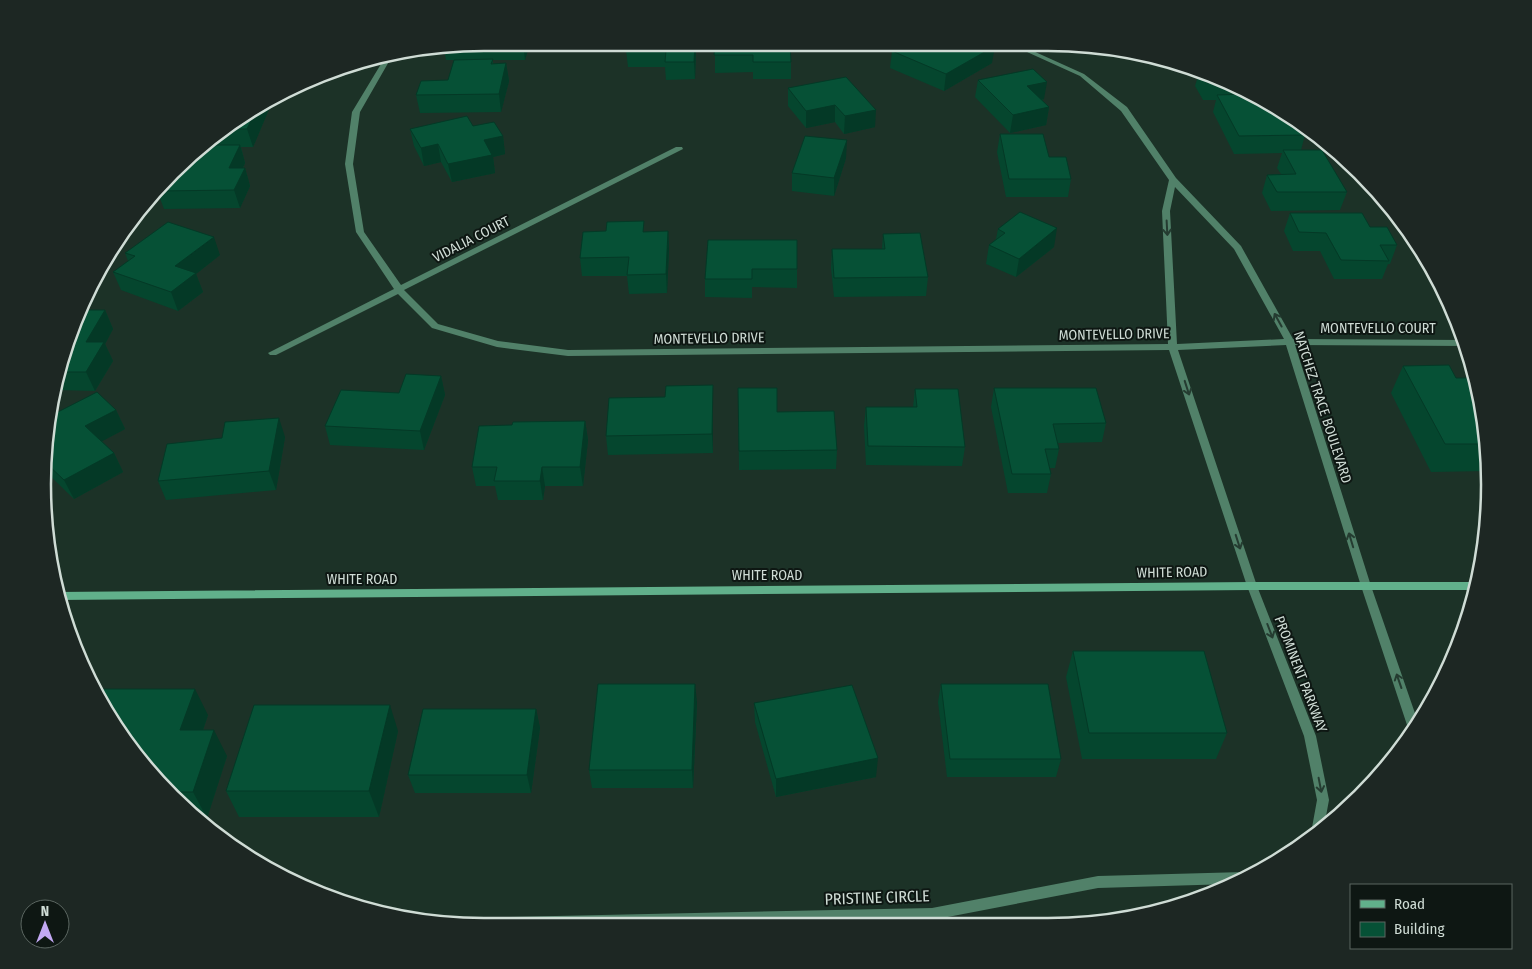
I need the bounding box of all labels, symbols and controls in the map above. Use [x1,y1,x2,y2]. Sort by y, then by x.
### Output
street label: VIDALIA COURT [430,212,513,266]
one-way arrow [1162,220,1171,236]
one-way arrow [1272,313,1282,327]
street label: MONTEVELLO COURT [1320,320,1436,337]
street label: MONTEVELLO DRIVE [1058,325,1170,344]
street label: MONTEVELLO DRIVE [653,329,765,348]
street label: NATCHEZ TRACE BOULEVARD [1290,329,1355,485]
one-way arrow [1182,380,1192,396]
one-way arrow [1346,532,1356,548]
one-way arrow [1233,534,1243,550]
street label: WHITE ROAD [1137,563,1207,582]
street label: WHITE ROAD [732,567,802,584]
street label: WHITE ROAD [327,571,397,588]
street label: PROMINENT PARKWAY [1270,613,1331,735]
one-way arrow [1265,623,1275,638]
one-way arrow [1393,674,1403,690]
one-way arrow [1315,777,1325,793]
legend [1350,884,1512,949]
street label: PRISTINE CIRCLE [824,886,930,909]
text: Road [1394,895,1425,913]
north arrow [20,899,70,949]
text: N [41,903,49,920]
text: Building [1394,920,1445,938]

